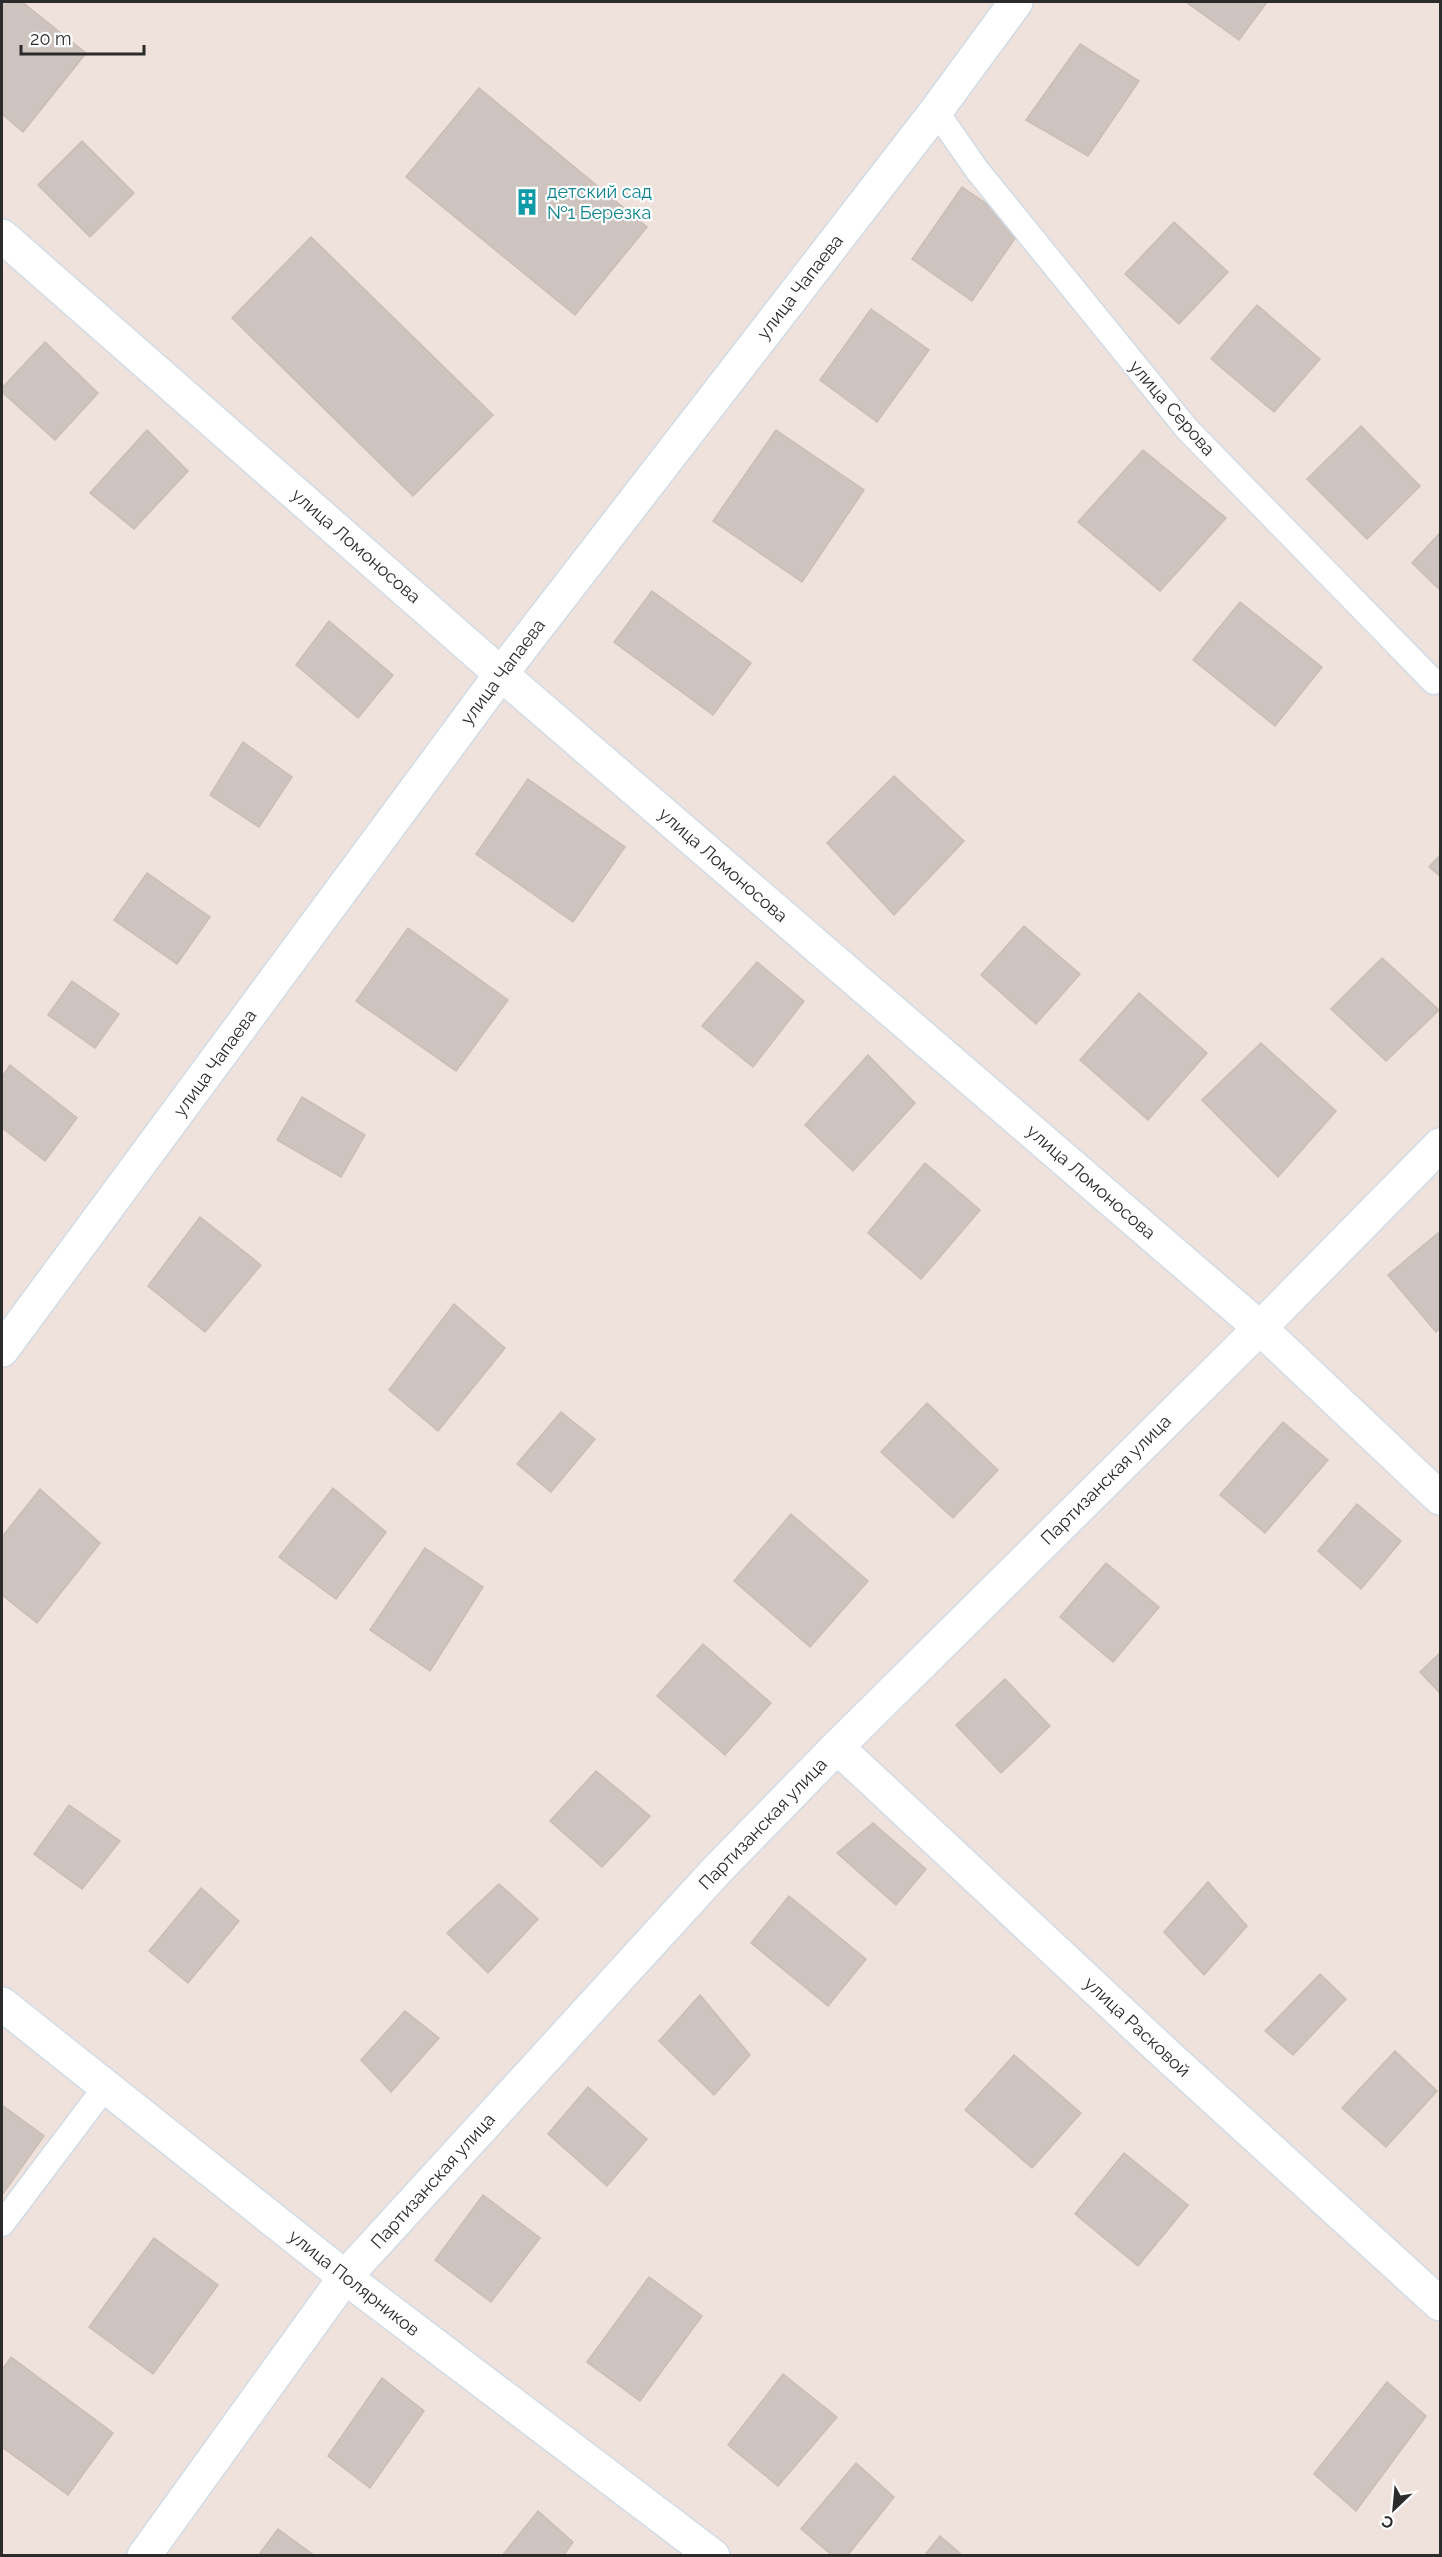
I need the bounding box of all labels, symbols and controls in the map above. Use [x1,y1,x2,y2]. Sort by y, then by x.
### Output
scale bar [21,18,144,56]
text: 20 m [30,28,72,49]
place label: детский сад №1 Березка [547,181,652,223]
building icon: детский сад №1 Березка [512,187,542,217]
street label: улица Чапаева [752,230,847,343]
street label: улица Серова [1125,356,1220,460]
street label: улица Ломоносова [288,484,425,607]
street label: улица Чапаева [456,615,549,729]
street label: улица Ломоносова [655,803,792,926]
street label: улица Чапаева [169,1005,260,1120]
street label: улица Ломоносова [1023,1120,1160,1243]
street label: Партизанская улица [1036,1410,1175,1549]
street label: Партизанская улица [694,1753,831,1894]
street label: улица Расковой [1080,1972,1195,2081]
street label: Партизанская улица [366,2109,499,2253]
street label: улица Полярников [285,2225,424,2340]
north arrow [1364,2479,1424,2539]
text: С [1379,2511,1397,2533]

